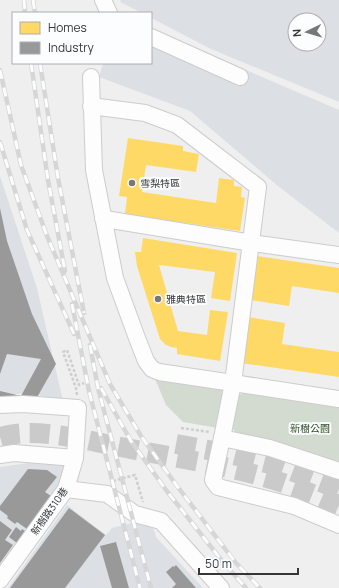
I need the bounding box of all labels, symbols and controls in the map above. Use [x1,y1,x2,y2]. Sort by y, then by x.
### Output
legend [12,12,152,64]
north arrow [287,12,327,52]
text: Homes [48,19,87,36]
text: N [289,28,304,38]
text: Industry [48,39,94,56]
place label: 雪梨特區 [140,176,180,190]
marker: 雪梨特區 [127,178,137,188]
place label: 雅典特區 [166,292,206,306]
marker: 雅典特區 [153,294,163,304]
park label: 新樹公園 [290,421,330,435]
street label: 新樹路310巷 [27,484,71,538]
scale bar [199,550,298,576]
text: 50 m [205,555,232,572]

